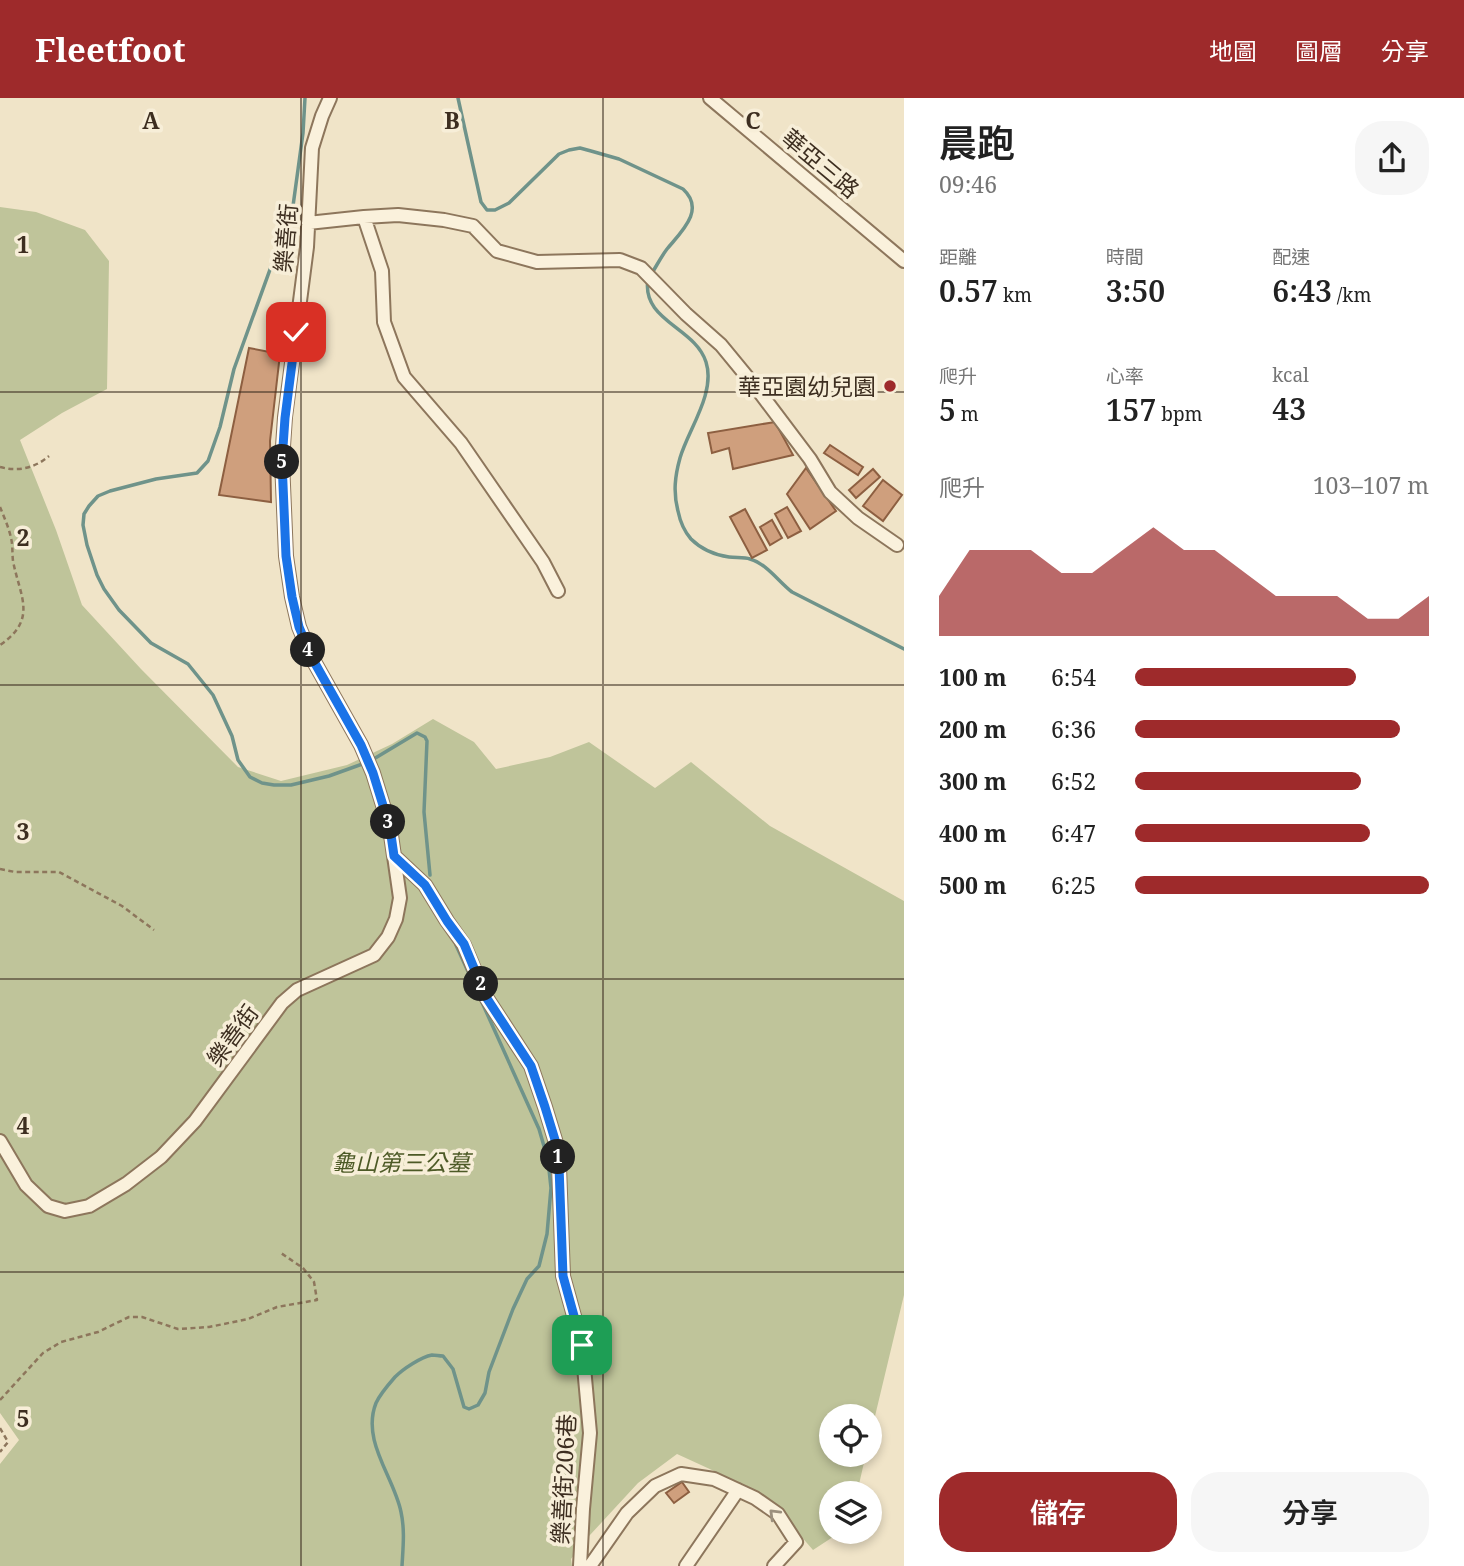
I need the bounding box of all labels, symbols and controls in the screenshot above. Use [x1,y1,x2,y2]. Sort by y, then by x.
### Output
text: Fleetfoot [35,27,186,72]
text: 地圖 [1209,34,1257,67]
text: 圖層 [1295,34,1343,67]
text: 分享 [1381,34,1429,67]
text: A [142,104,160,136]
text: B [444,104,460,136]
text: C [745,104,761,136]
text: 晨跑 [939,116,1015,168]
street label: 華亞三路 [775,121,867,205]
button: share [1355,121,1429,195]
text: 09:46 [939,168,997,200]
street label: 樂善街 [266,202,304,274]
text: 1 [17,228,30,260]
text: 距離 [939,244,977,270]
text: 時間 [1106,244,1144,270]
text: 配速 [1272,244,1310,270]
text: 0.57 [939,270,998,311]
text: 3:50 [1106,270,1165,311]
text: 6:43 [1272,270,1332,311]
text: km [998,282,1032,308]
text: /km [1332,282,1371,308]
pin [266,302,326,362]
icon: check [277,313,315,351]
text: kcal [1272,362,1309,388]
text: 爬升 [939,363,977,389]
text: 心率 [1106,363,1144,389]
place label: 華亞園幼兒園 [738,370,876,402]
marker: 華亞園幼兒園 [882,378,898,394]
text: 43 [1272,388,1306,429]
text: 5 [939,389,956,430]
text: 157 [1106,389,1156,430]
text: m [956,401,979,427]
text: bpm [1156,401,1203,427]
pin: 5 [264,444,300,480]
text: 5 [276,448,287,474]
text: 103–107 m [1313,469,1429,501]
text: 爬升 [939,471,985,503]
text: 2 [17,521,30,553]
pin: 4 [290,632,326,668]
text: 4 [302,636,313,662]
text: 100 m [939,661,1007,693]
text: 6:54 [1051,661,1096,693]
text: 200 m [939,713,1007,745]
text: 6:36 [1051,713,1096,745]
text: 300 m [939,765,1007,797]
text: 6:52 [1051,765,1096,797]
pin: 3 [370,804,406,840]
text: 3 [382,808,393,834]
text: 3 [17,815,30,847]
text: 400 m [939,817,1007,849]
text: 6:47 [1051,817,1096,849]
text: 500 m [939,869,1007,901]
text: 6:25 [1051,869,1096,901]
pin: 2 [463,966,498,1001]
text: 2 [475,970,486,996]
street label: 樂善街 [199,998,265,1072]
text: 4 [17,1109,30,1141]
pin: 1 [540,1140,576,1174]
text: 1 [552,1143,563,1169]
park label: 龜山第三公墓 [332,1146,474,1178]
pin [552,1315,612,1375]
icon: arrive [563,1326,601,1364]
text: 5 [17,1402,30,1434]
map controls [819,1404,882,1544]
button: locate [819,1404,882,1467]
street label: 樂善街206巷 [544,1413,582,1545]
button: 儲存 [939,1472,1177,1552]
button: 分享 [1191,1472,1429,1552]
button: layers [819,1481,882,1544]
one-way arrow [770,1510,783,1522]

